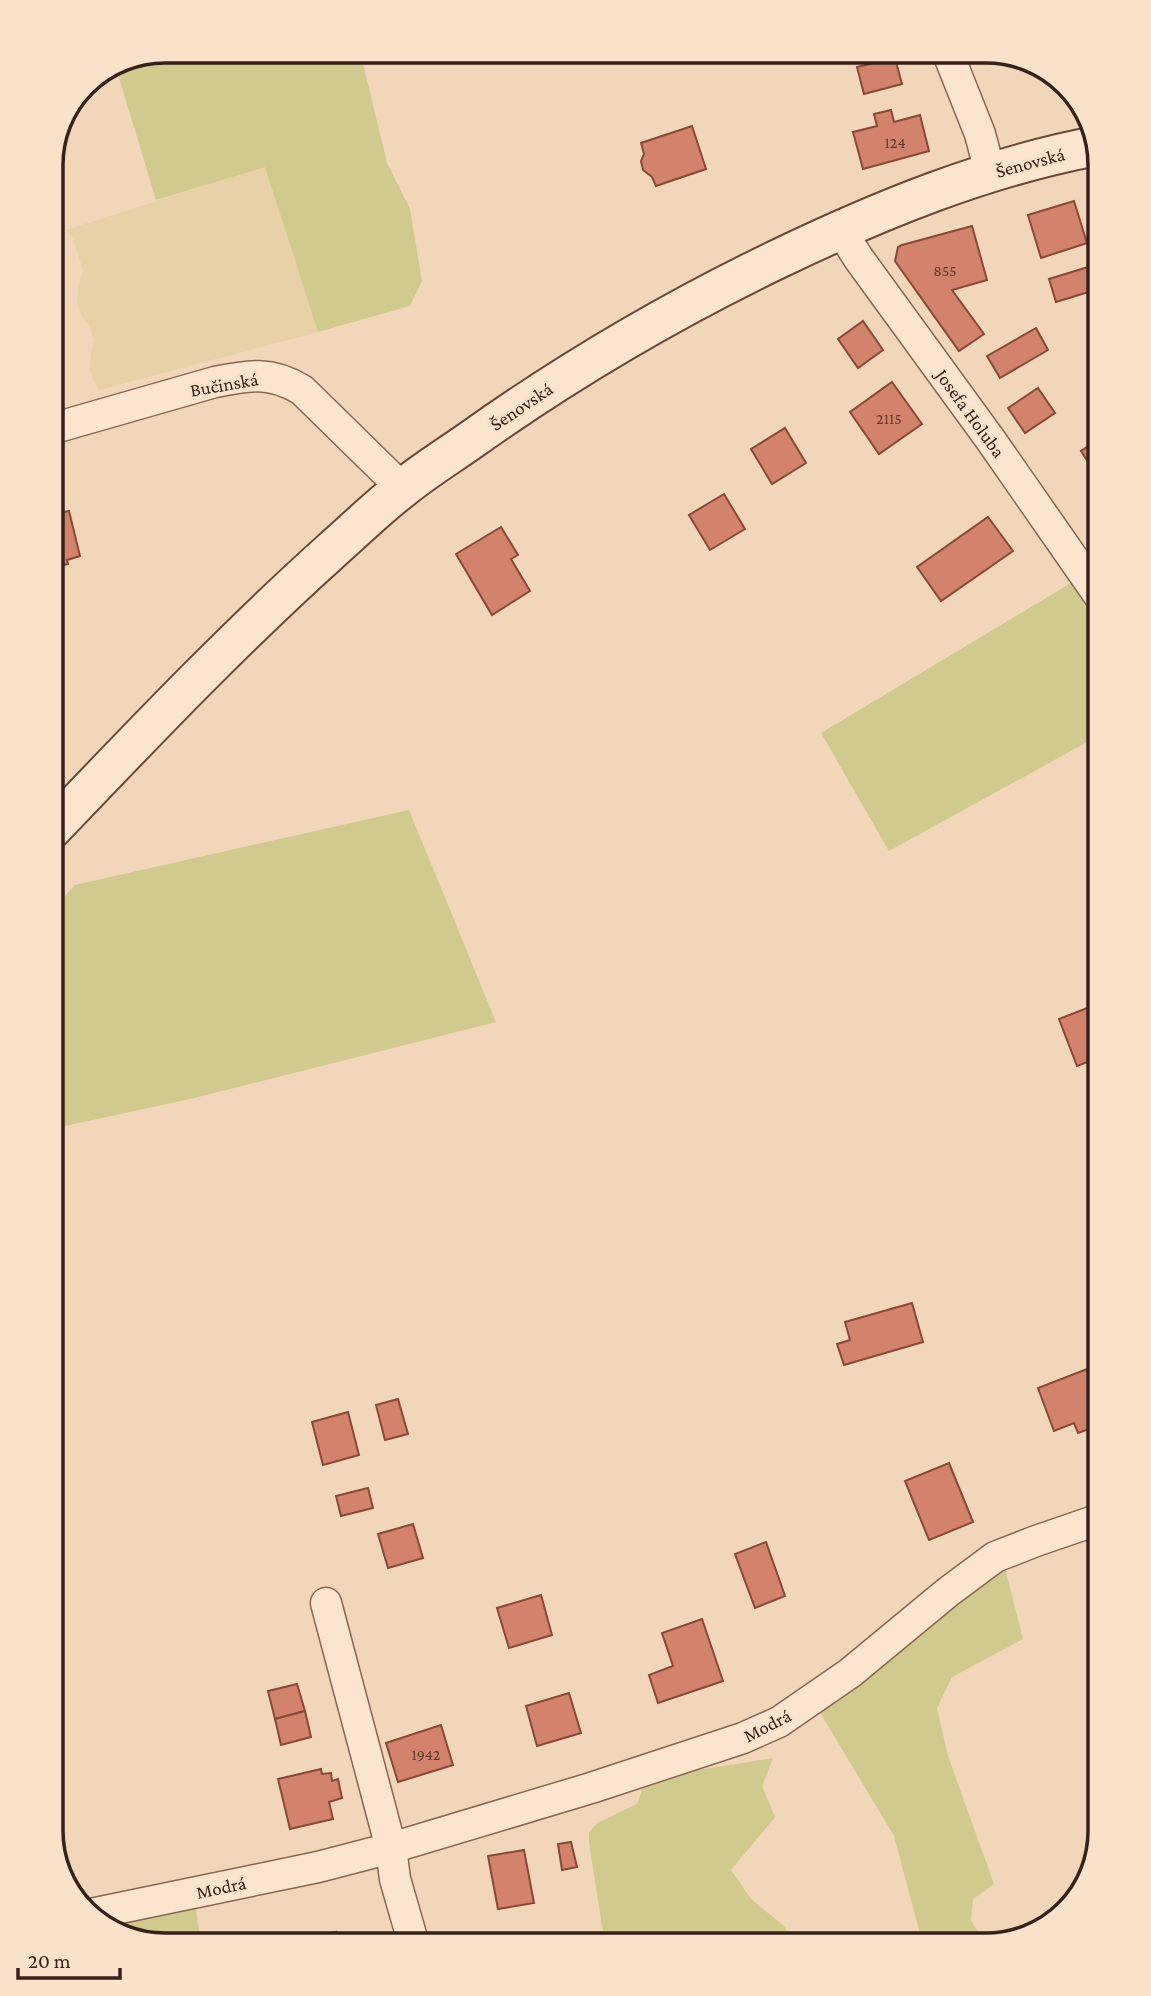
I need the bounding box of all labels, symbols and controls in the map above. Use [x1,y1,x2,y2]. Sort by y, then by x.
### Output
house number: 124 [884,134,906,151]
street label: Šenovská [993,143,1067,182]
house number: 855 [933,262,957,279]
street label: Josefa Holuba [930,363,1010,462]
street label: Bučinská [188,368,260,401]
street label: Šenovská [486,378,557,435]
house number: 2115 [876,410,902,427]
street label: Modrá [740,1705,795,1746]
house number: 1942 [412,1746,441,1763]
street label: Modrá [194,1872,248,1903]
scale bar [18,1937,119,1981]
text: 20 m [28,1949,71,1973]

